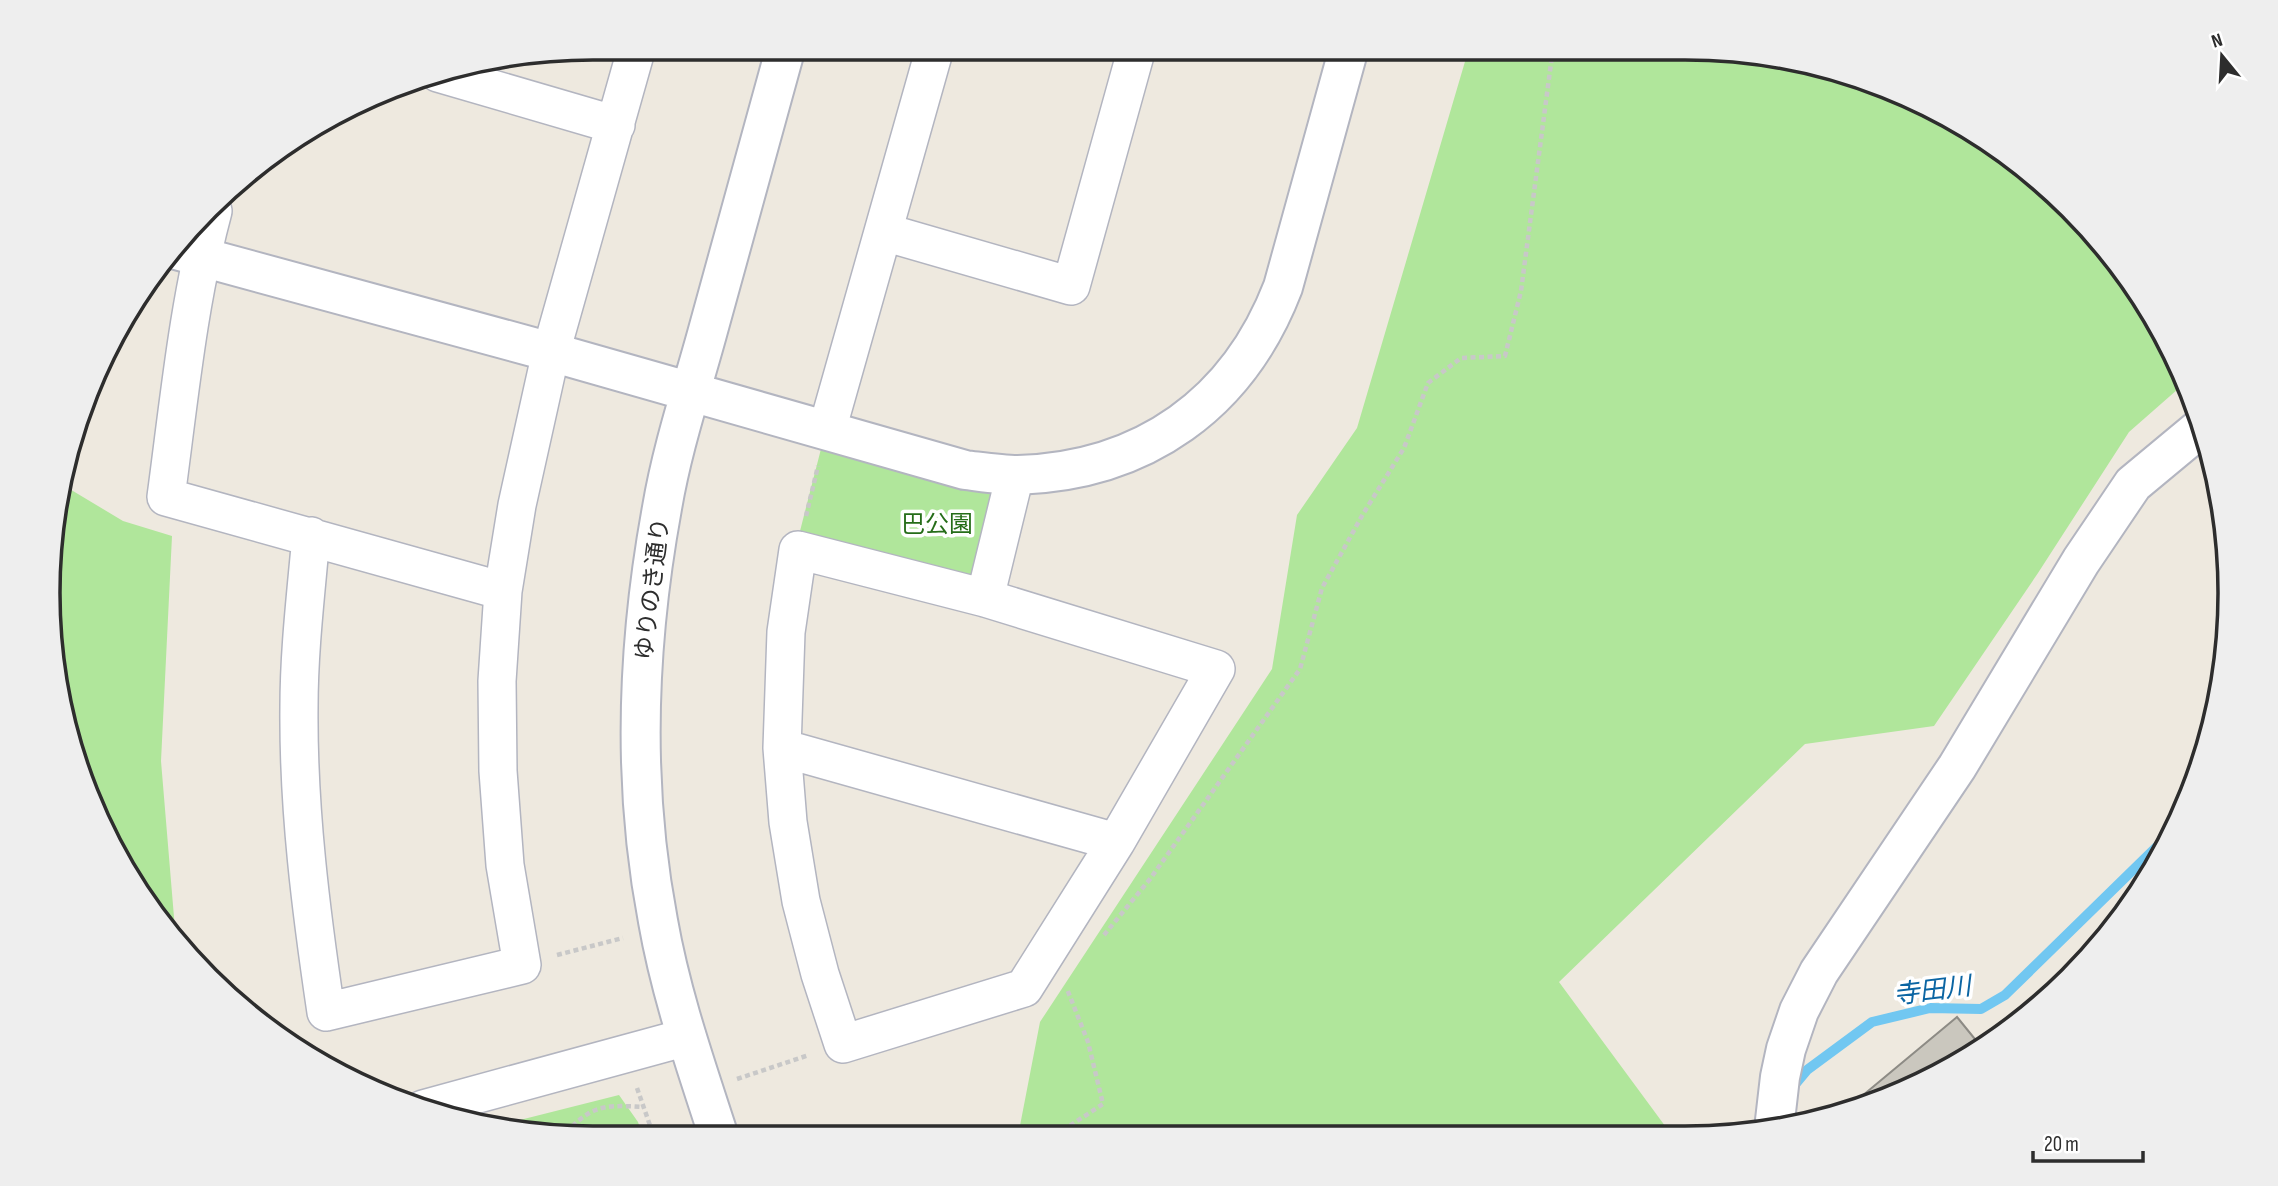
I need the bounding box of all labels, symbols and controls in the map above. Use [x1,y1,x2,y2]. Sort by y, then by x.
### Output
north arrow [2187,21,2257,91]
text: N [2209,29,2226,54]
park label: 巴公園 [901,510,973,539]
street label: ゆりのき通り [629,516,676,662]
water label: 寺田川 [1892,971,1976,1012]
scale bar [2033,1120,2143,1164]
text: 20 m [2044,1132,2079,1157]

